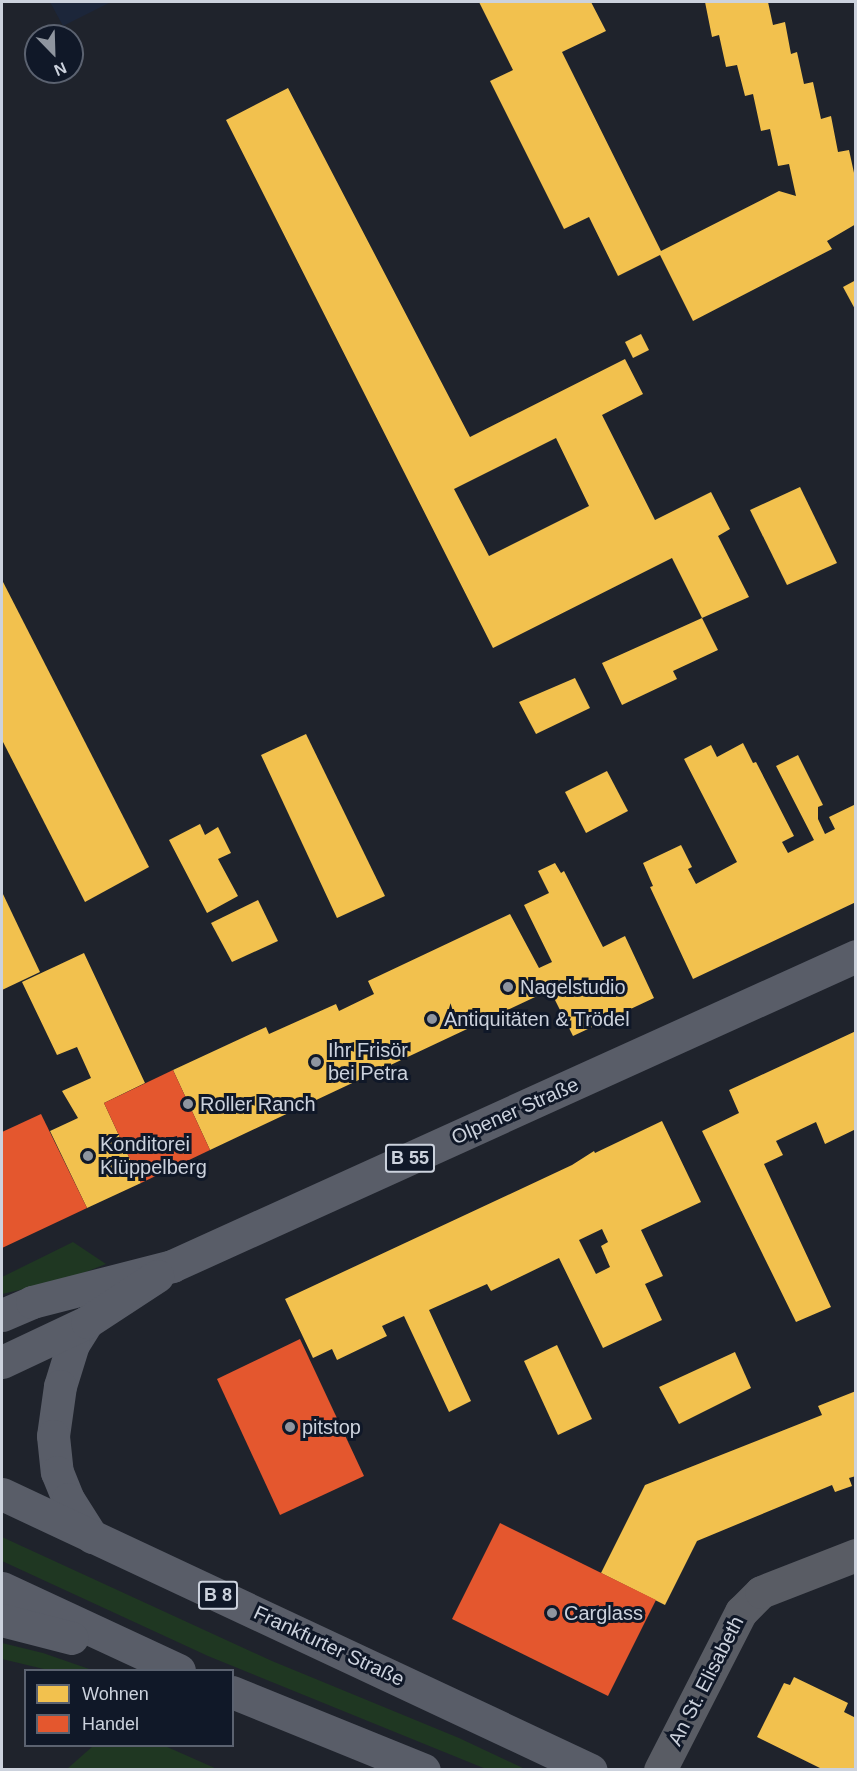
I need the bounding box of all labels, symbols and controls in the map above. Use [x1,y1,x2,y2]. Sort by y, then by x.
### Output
north arrow [24,24,84,84]
text: N [52,59,69,79]
place label: Nagelstudio [520,975,626,999]
marker: Nagelstudio [501,980,515,994]
place label: Antiquitäten & Trödel [444,1007,630,1031]
marker: Antiquitäten & Trödel [425,1012,439,1026]
place label: Ihr Frisör bei Petra [328,1038,408,1085]
marker: Ihr Frisör bei Petra [309,1055,323,1069]
street label: Olpener Straße [448,1072,582,1150]
place label: Roller Ranch [200,1092,316,1116]
marker: Roller Ranch [181,1097,195,1111]
place label: Konditorei Klüppelberg [100,1132,207,1179]
road number: B 55 [384,1143,436,1173]
marker: Konditorei Klüppelberg [81,1149,95,1163]
place label: pitstop [302,1415,361,1439]
marker: pitstop [283,1420,297,1434]
road number: B 8 [197,1580,239,1610]
street label: Frankfurter Straße [250,1601,408,1691]
place label: Carglass [564,1601,643,1625]
marker: Carglass [545,1606,559,1620]
street label: An St. Elisabeth [663,1612,749,1750]
legend [24,1669,234,1747]
text: Wohnen [82,1684,149,1704]
text: Handel [82,1714,139,1734]

